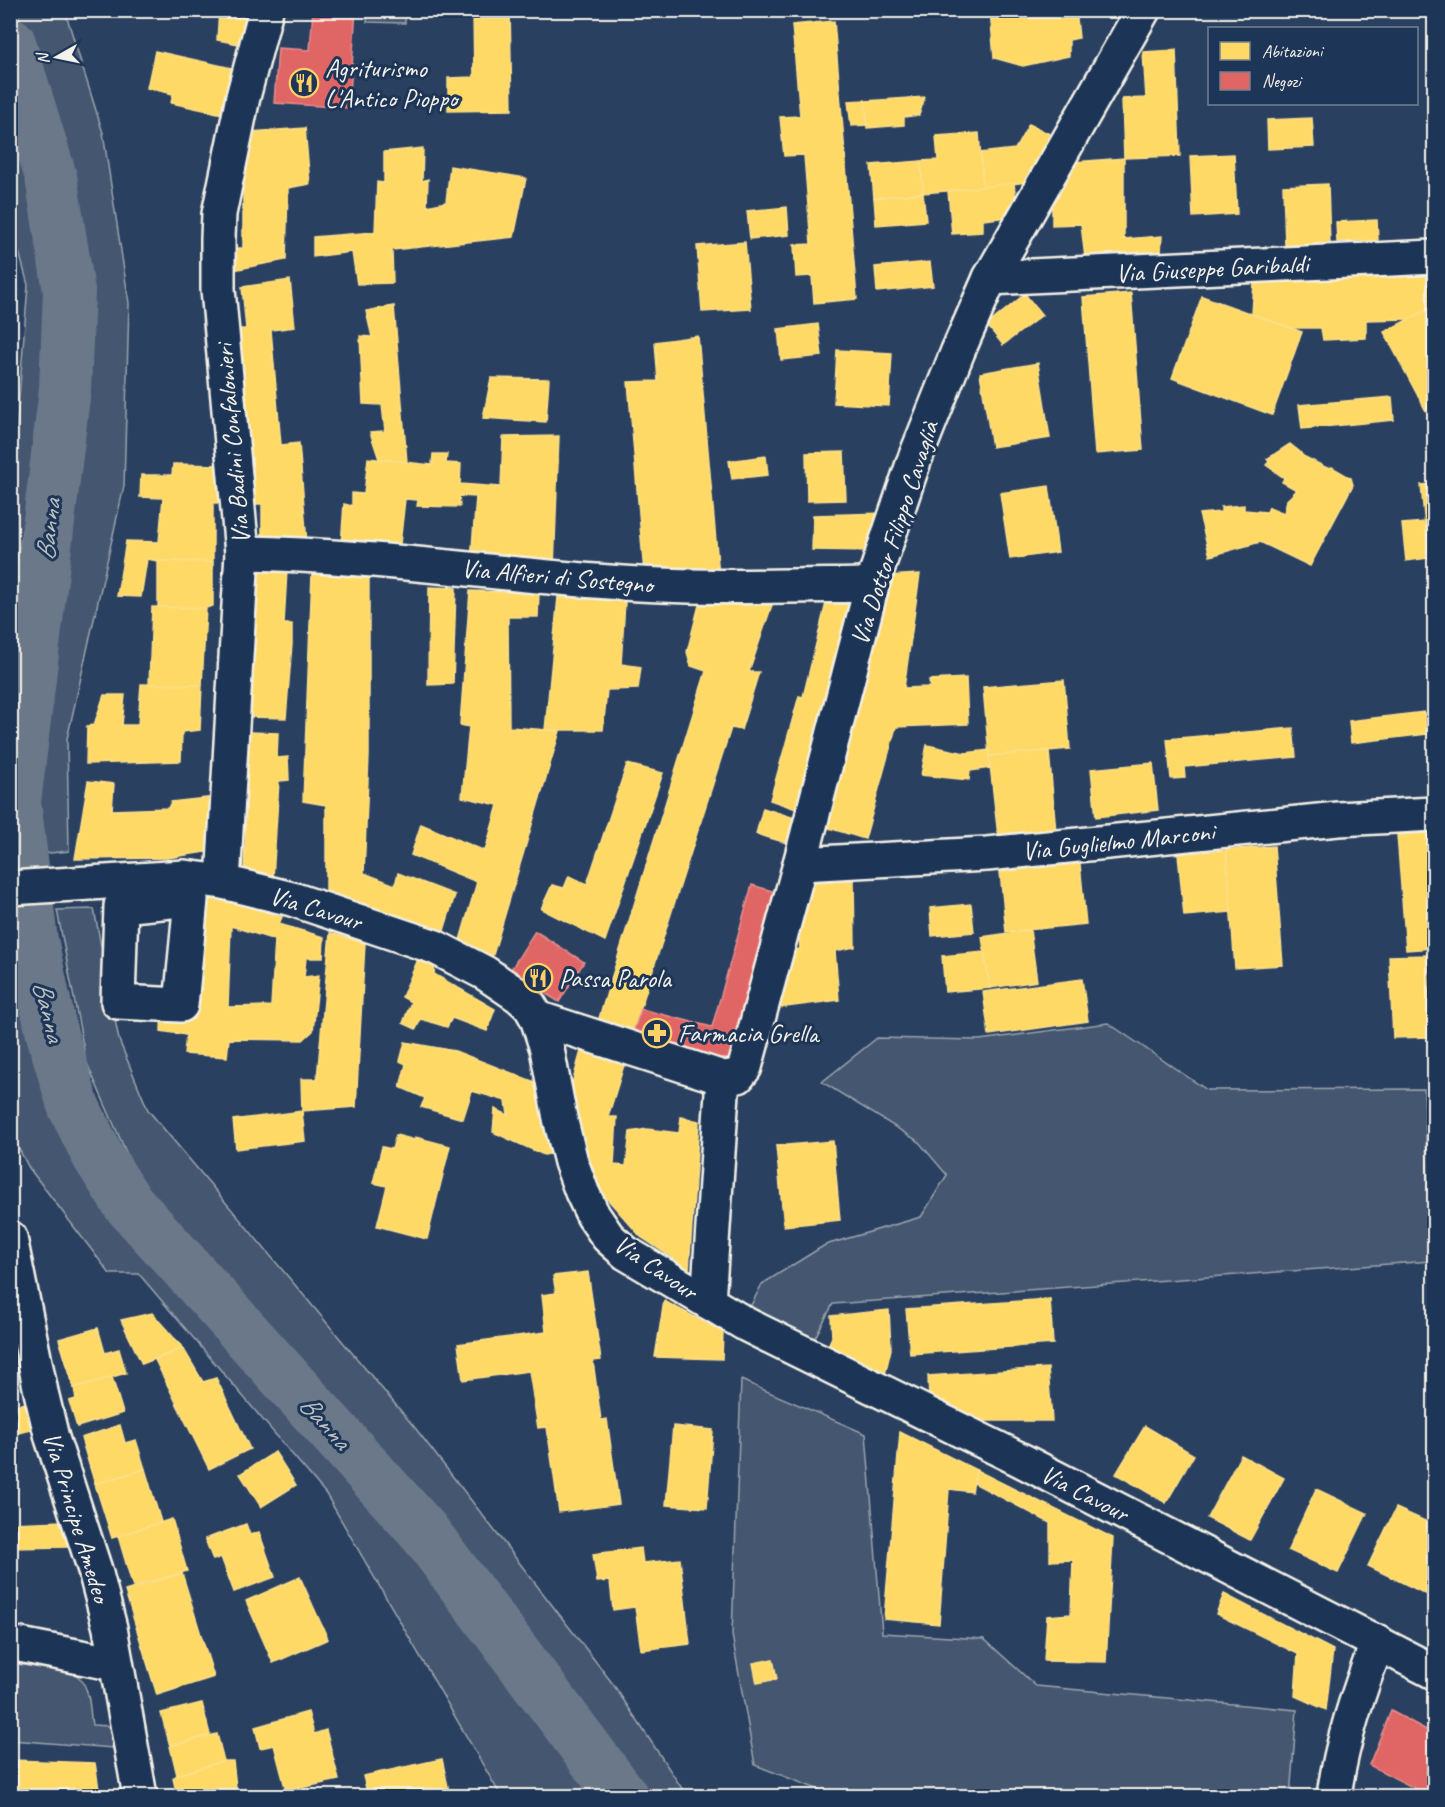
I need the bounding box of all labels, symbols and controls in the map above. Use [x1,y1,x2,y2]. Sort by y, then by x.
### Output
north arrow [27,27,87,87]
legend [1208,27,1418,105]
text: Abitazioni [1262,40,1325,62]
text: N [32,50,54,66]
place label: Agriturismo L'Antico Pioppo [325,52,460,115]
restaurant icon: Agriturismo L'Antico Pioppo [288,67,320,99]
text: Negozi [1262,70,1303,92]
street label: Via Giuseppe Garibaldi [1115,247,1312,290]
street label: Via Badini Confalonieri [207,339,258,545]
street label: Via Dottor Filippo Cavaglià [843,416,947,649]
water label: Banna [27,496,69,562]
street label: Via Alfieri di Sostegno [460,552,657,602]
street label: Via Guglielmo Marconi [1020,815,1219,868]
street label: Via Cavour [266,879,367,939]
restaurant icon: Passa Parola [522,962,554,994]
place label: Passa Parola [559,962,672,995]
water label: Banna [25,977,73,1047]
pharmacy icon: Farmacia Grella [641,1017,673,1049]
place label: Farmacia Grella [678,1017,821,1050]
street label: Via Cavour [607,1227,705,1308]
water label: Banna [292,1388,359,1458]
street label: Via Principe Amedeo [35,1428,119,1609]
street label: Via Cavour [1035,1457,1136,1530]

